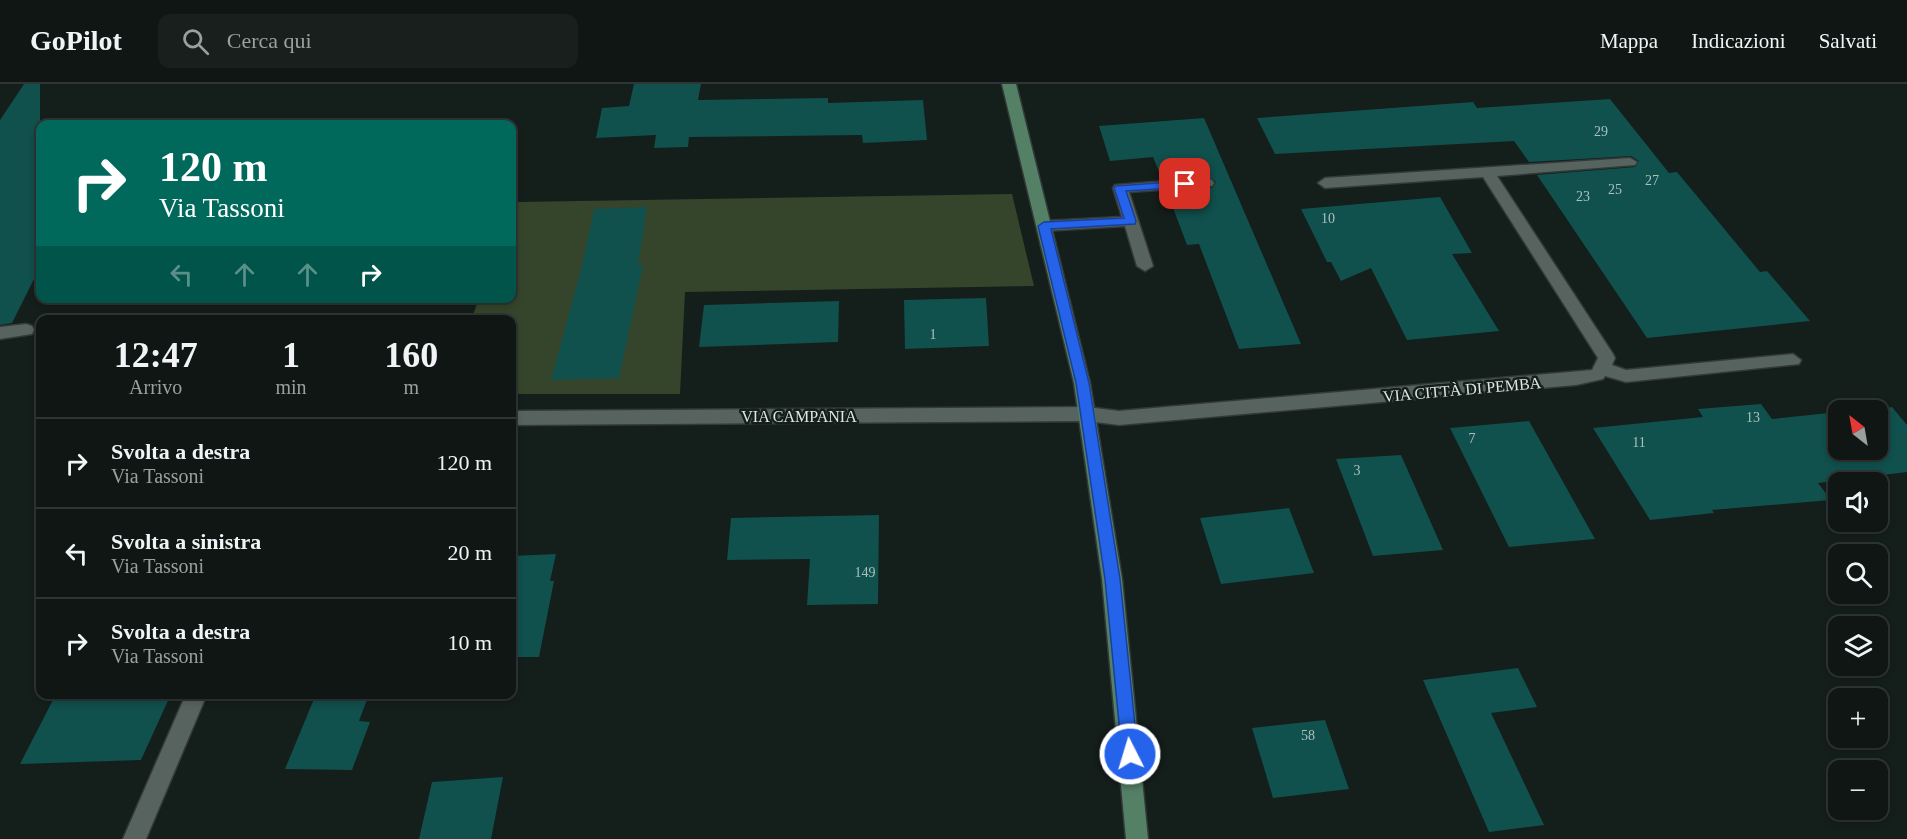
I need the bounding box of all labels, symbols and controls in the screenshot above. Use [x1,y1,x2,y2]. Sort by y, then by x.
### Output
search box [158,14,578,68]
text: GoPilot [30,25,122,56]
icon: search [179,25,212,58]
text: Cerca qui [227,28,312,53]
text: Mappa [1600,29,1658,53]
text: Indicazioni [1691,29,1786,53]
text: Salvati [1819,29,1877,53]
house number: 29 [1594,124,1608,139]
icon: right [60,144,138,222]
text: 120 m [159,144,268,190]
pin [1159,158,1210,209]
icon: arrive [1168,167,1201,200]
house number: 27 [1645,173,1659,188]
house number: 25 [1608,182,1622,197]
house number: 23 [1576,189,1590,204]
text: Via Tassoni [159,193,285,223]
house number: 10 [1321,211,1335,226]
icon: left [165,258,198,291]
icon: ahead [228,258,261,291]
icon: ahead [291,258,324,291]
icon: right [354,258,387,291]
house number: 1 [930,327,937,342]
text: 12:47 [114,335,198,375]
text: 1 [282,335,300,375]
text: 160 [384,335,438,375]
street label: VIA CITTÀ DI PEMBA [1382,373,1542,405]
text: Arrivo [129,376,182,398]
text: min [275,376,307,398]
text: m [404,376,419,398]
north arrow [1828,400,1888,460]
map controls [1828,400,1888,820]
street label: VIA CAMPANIA [741,408,857,425]
house number: 13 [1746,410,1760,425]
house number: 7 [1469,431,1476,446]
house number: 11 [1632,435,1646,450]
text: Svolta a destra [111,439,250,464]
icon: right [60,447,93,480]
text: 120 m [436,450,492,475]
house number: 3 [1354,463,1361,478]
text: Via Tassoni [111,465,204,487]
button: sound [1828,472,1888,532]
text: Svolta a sinistra [111,529,261,554]
icon: left [60,537,93,570]
text: 20 m [447,540,492,565]
button: search [1828,544,1888,604]
text: Via Tassoni [111,555,204,577]
house number: 149 [855,565,876,580]
button: layers [1828,616,1888,676]
text: Svolta a destra [111,619,250,644]
icon: right [60,627,93,660]
text: 10 m [447,630,492,655]
text: Via Tassoni [111,645,204,667]
button: + [1828,688,1888,748]
position arrow [1098,722,1162,786]
house number: 58 [1301,728,1315,743]
button: − [1828,760,1888,820]

